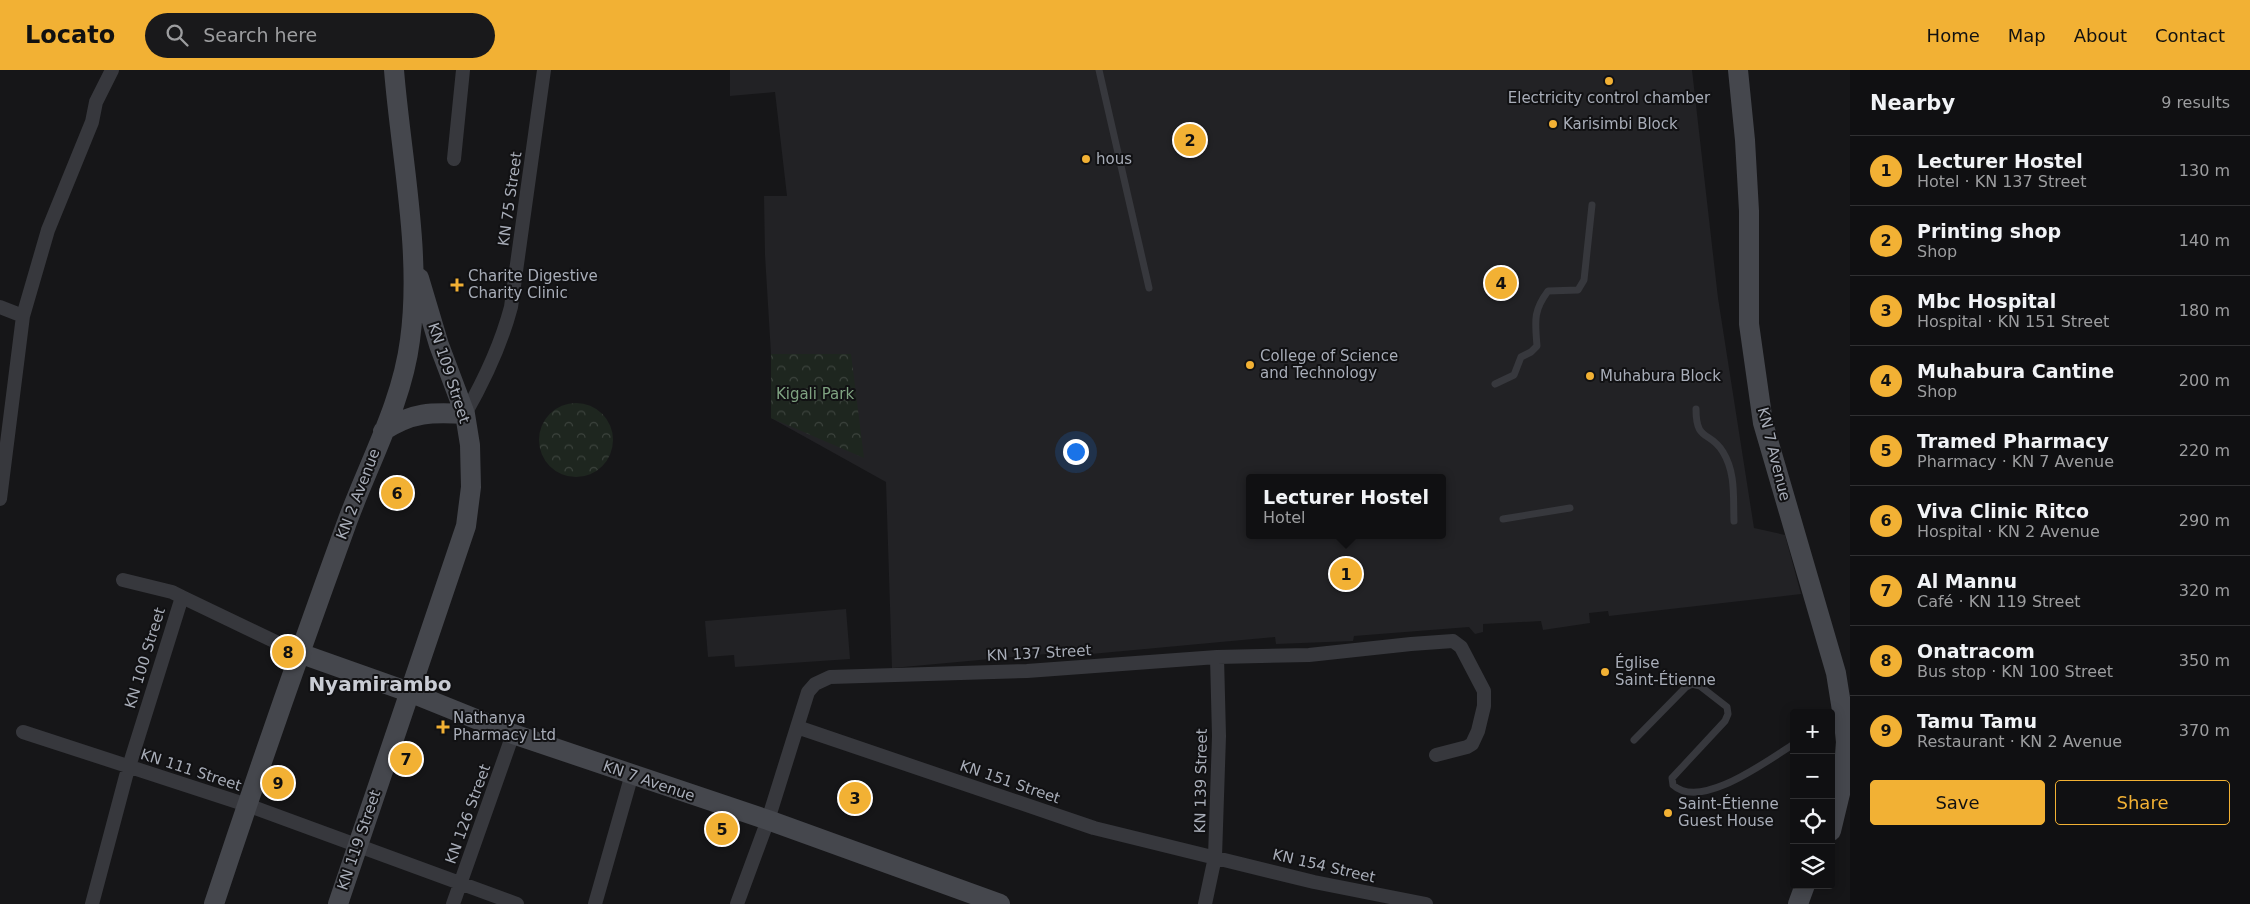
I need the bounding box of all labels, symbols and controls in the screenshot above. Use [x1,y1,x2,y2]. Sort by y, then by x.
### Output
search box [145,13,495,58]
text: Locato [25,21,115,49]
icon: search [163,21,191,49]
text: Search here [203,24,317,46]
text: Home [1927,25,1980,46]
text: Map [2008,25,2046,46]
text: About [2074,25,2127,46]
text: Contact [2155,25,2225,46]
marker: Electricity control chamber [1603,75,1615,87]
place label: Electricity control chamber [1508,89,1711,107]
text: Nearby [1870,91,1955,115]
text: 9 results [2161,93,2230,112]
place label: Karisimbi Block [1563,115,1678,133]
marker: Karisimbi Block [1547,118,1559,130]
pin: 2 [1174,121,1206,159]
street label: KN 75 Street [494,150,526,247]
place label: hous [1096,150,1132,168]
text: Lecturer Hostel [1917,150,2083,172]
marker: hous [1080,153,1092,165]
text: 1 [1880,161,1892,180]
text: 130 m [2179,161,2230,180]
text: Hotel · KN 137 Street [1917,172,2086,191]
text: Printing shop [1917,220,2061,242]
text: 2 [1880,231,1892,250]
text: 140 m [2179,231,2230,250]
text: Shop [1917,242,1957,261]
pin: 4 [1485,264,1517,302]
place label: Charite Digestive Charity Clinic [468,267,598,302]
marker: Charite Digestive Charity Clinic [450,278,464,292]
text: Mbc Hospital [1917,290,2056,312]
text: 3 [1880,301,1892,320]
text: 180 m [2179,301,2230,320]
text: Hospital · KN 151 Street [1917,312,2109,331]
street label: KN 109 Street [424,320,474,426]
place label: College of Science and Technology [1260,347,1398,382]
marker: College of Science and Technology [1244,359,1256,371]
text: Muhabura Cantine [1917,360,2114,382]
place label: Muhabura Block [1600,367,1721,385]
marker: Muhabura Block [1584,370,1596,382]
text: 4 [1880,371,1892,390]
text: 200 m [2179,371,2230,390]
text: Shop [1917,382,1957,401]
park label: Kigali Park [776,385,854,403]
street label: KN 7 Avenue [1754,405,1794,503]
text: Tramed Pharmacy [1917,430,2109,452]
your location [1063,439,1089,465]
text: 5 [1880,441,1892,460]
text: 220 m [2179,441,2230,460]
street label: KN 2 Avenue [332,446,384,542]
text: Pharmacy · KN 7 Avenue [1917,452,2114,471]
pin: 6 [381,474,413,512]
popup [1246,474,1446,539]
text: Lecturer Hostel [1263,486,1429,508]
text: Viva Clinic Ritco [1917,500,2089,522]
text: Hotel [1263,508,1305,527]
text: 6 [1880,511,1892,530]
text: 290 m [2179,511,2230,530]
text: Hospital · KN 2 Avenue [1917,522,2100,541]
pin: 1 [1330,555,1362,593]
text: Al Mannu [1917,570,2017,592]
text: 7 [1880,581,1892,600]
text: 320 m [2179,581,2230,600]
text: Café · KN 119 Street [1917,592,2081,611]
street label: KN 100 Street [121,605,169,711]
pin: 8 [272,633,304,671]
text: Onatracom [1917,640,2035,662]
street label: KN 137 Street [986,641,1092,665]
text: 8 [1880,651,1892,670]
text: 350 m [2179,651,2230,670]
place label: Église Saint-Étienne [1615,653,1716,689]
text: Bus stop · KN 100 Street [1917,662,2113,681]
marker: Église Saint-Étienne [1599,666,1611,678]
district label: Nyamirambo [308,672,452,696]
place label: Nathanya Pharmacy Ltd [453,709,556,744]
map controls [1790,709,1835,889]
button: + [1790,709,1835,754]
text: Tamu Tamu [1917,710,2037,732]
marker: Nathanya Pharmacy Ltd [437,721,449,733]
text: 9 [1880,721,1892,740]
text: 370 m [2179,721,2230,740]
street label: KN 139 Street [1191,728,1211,834]
text: Restaurant · KN 2 Avenue [1917,732,2122,751]
pin: 7 [390,740,422,778]
street label: KN 111 Street [138,745,244,795]
button: − [1790,754,1835,799]
street label: KN 151 Street [958,756,1063,808]
street label: KN 7 Avenue [601,757,697,805]
street label: KN 126 Street [442,762,494,866]
pin: 9 [262,764,294,802]
pin: 3 [839,779,871,817]
button: Save [1870,780,2045,825]
button: Share [2055,780,2230,825]
street label: KN 119 Street [333,787,385,892]
place label: Saint-Étienne Guest House [1678,794,1779,830]
button: locate [1790,799,1835,844]
marker: Saint-Étienne Guest House [1662,807,1674,819]
pin: 5 [706,810,738,848]
button: layers [1790,844,1835,889]
street label: KN 154 Street [1271,845,1377,887]

